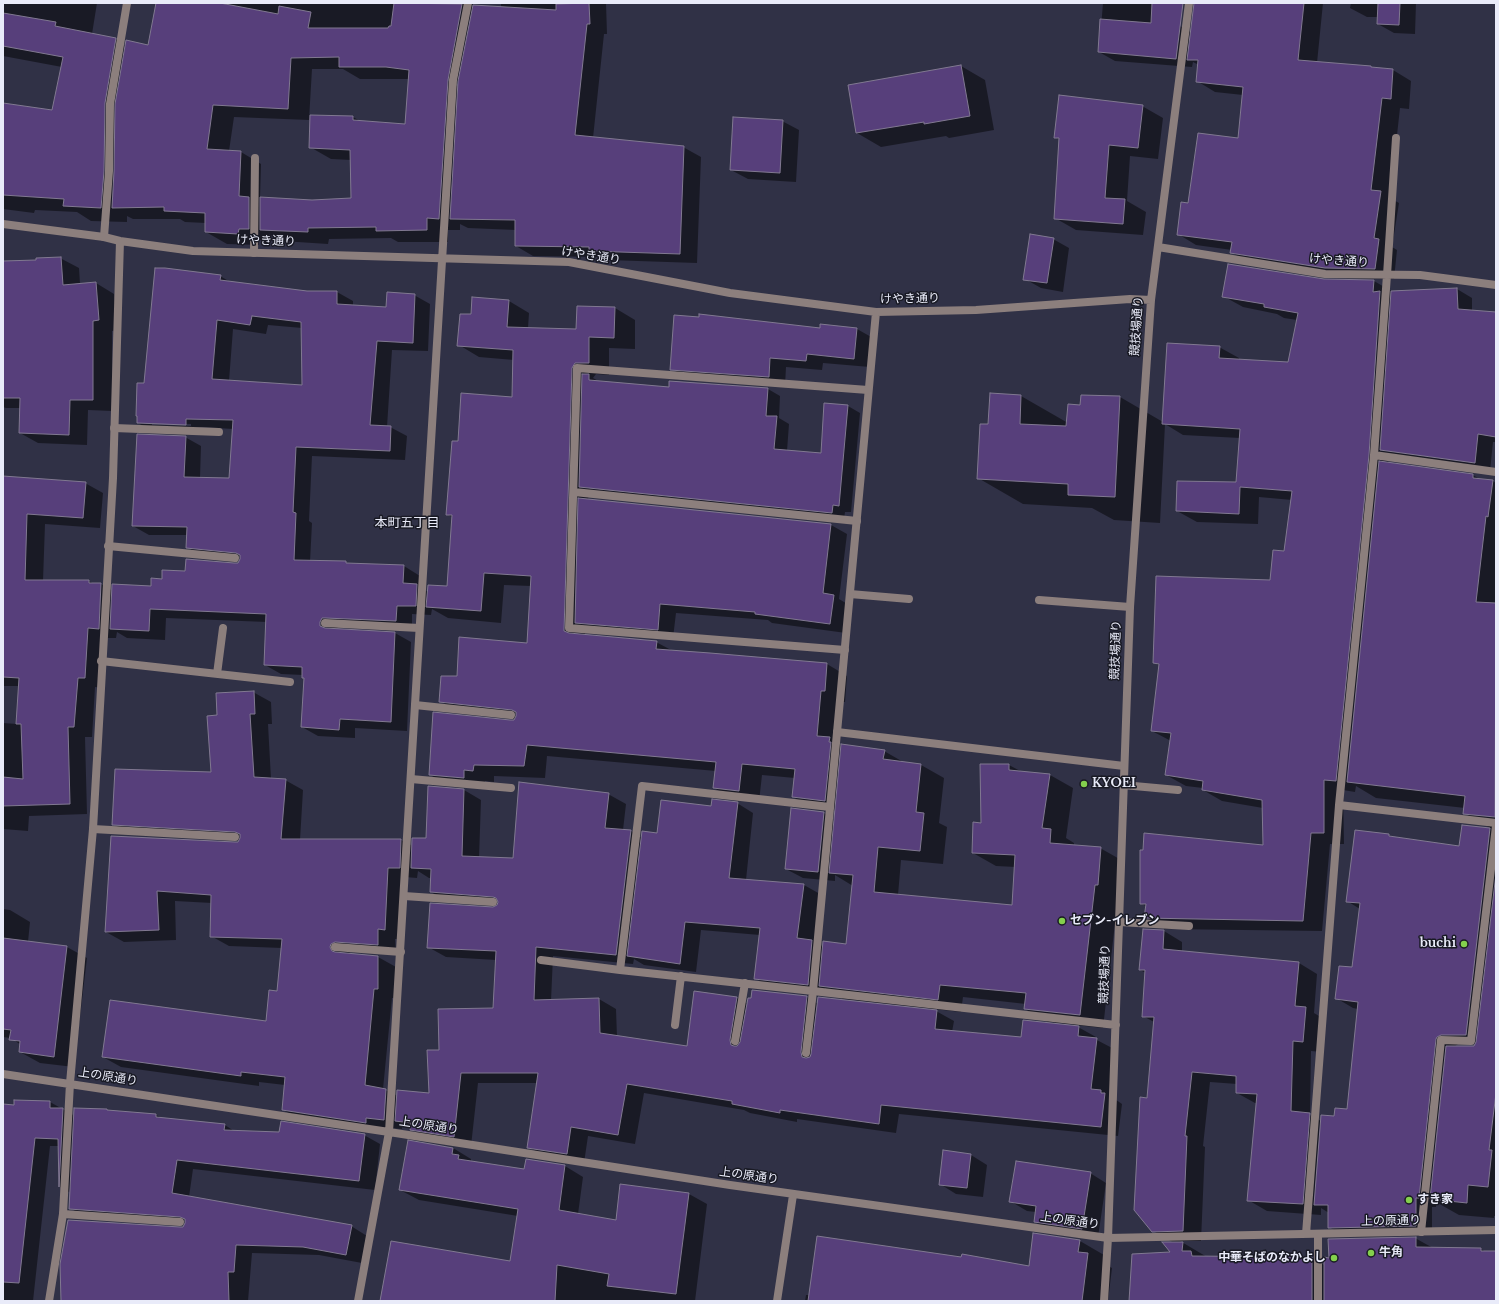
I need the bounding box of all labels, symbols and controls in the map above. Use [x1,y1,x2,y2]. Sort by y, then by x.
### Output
street label: けやき通り [236,233,296,249]
street label: けやき通り [560,244,622,268]
street label: けやき通り [1309,252,1369,270]
street label: けやき通り [880,291,940,307]
street label: 競技場通り [1128,296,1146,356]
district label: 本町五丁目 [375,515,439,531]
street label: 競技場通り [1108,620,1124,680]
place label: KYOEI [1092,777,1136,791]
marker: KYOEI [1079,779,1089,789]
place label: セブン-イレブン [1070,914,1159,928]
marker: セブン-イレブン [1057,916,1067,926]
place label: buchi [1420,937,1456,951]
marker: buchi [1459,939,1469,949]
street label: 競技場通り [1097,944,1113,1004]
street label: 上の原通り [77,1065,139,1089]
street label: 上の原通り [398,1114,460,1138]
street label: 上の原通り [718,1165,780,1187]
place label: すき家 [1417,1193,1453,1207]
marker: すき家 [1404,1195,1414,1205]
street label: 上の原通り [1039,1210,1101,1232]
street label: 上の原通り [1361,1213,1421,1229]
place label: 牛角 [1379,1246,1403,1260]
marker: 牛角 [1366,1248,1376,1258]
place label: 中華そばのなかよし [1218,1251,1326,1265]
marker: 中華そばのなかよし [1329,1253,1339,1263]

